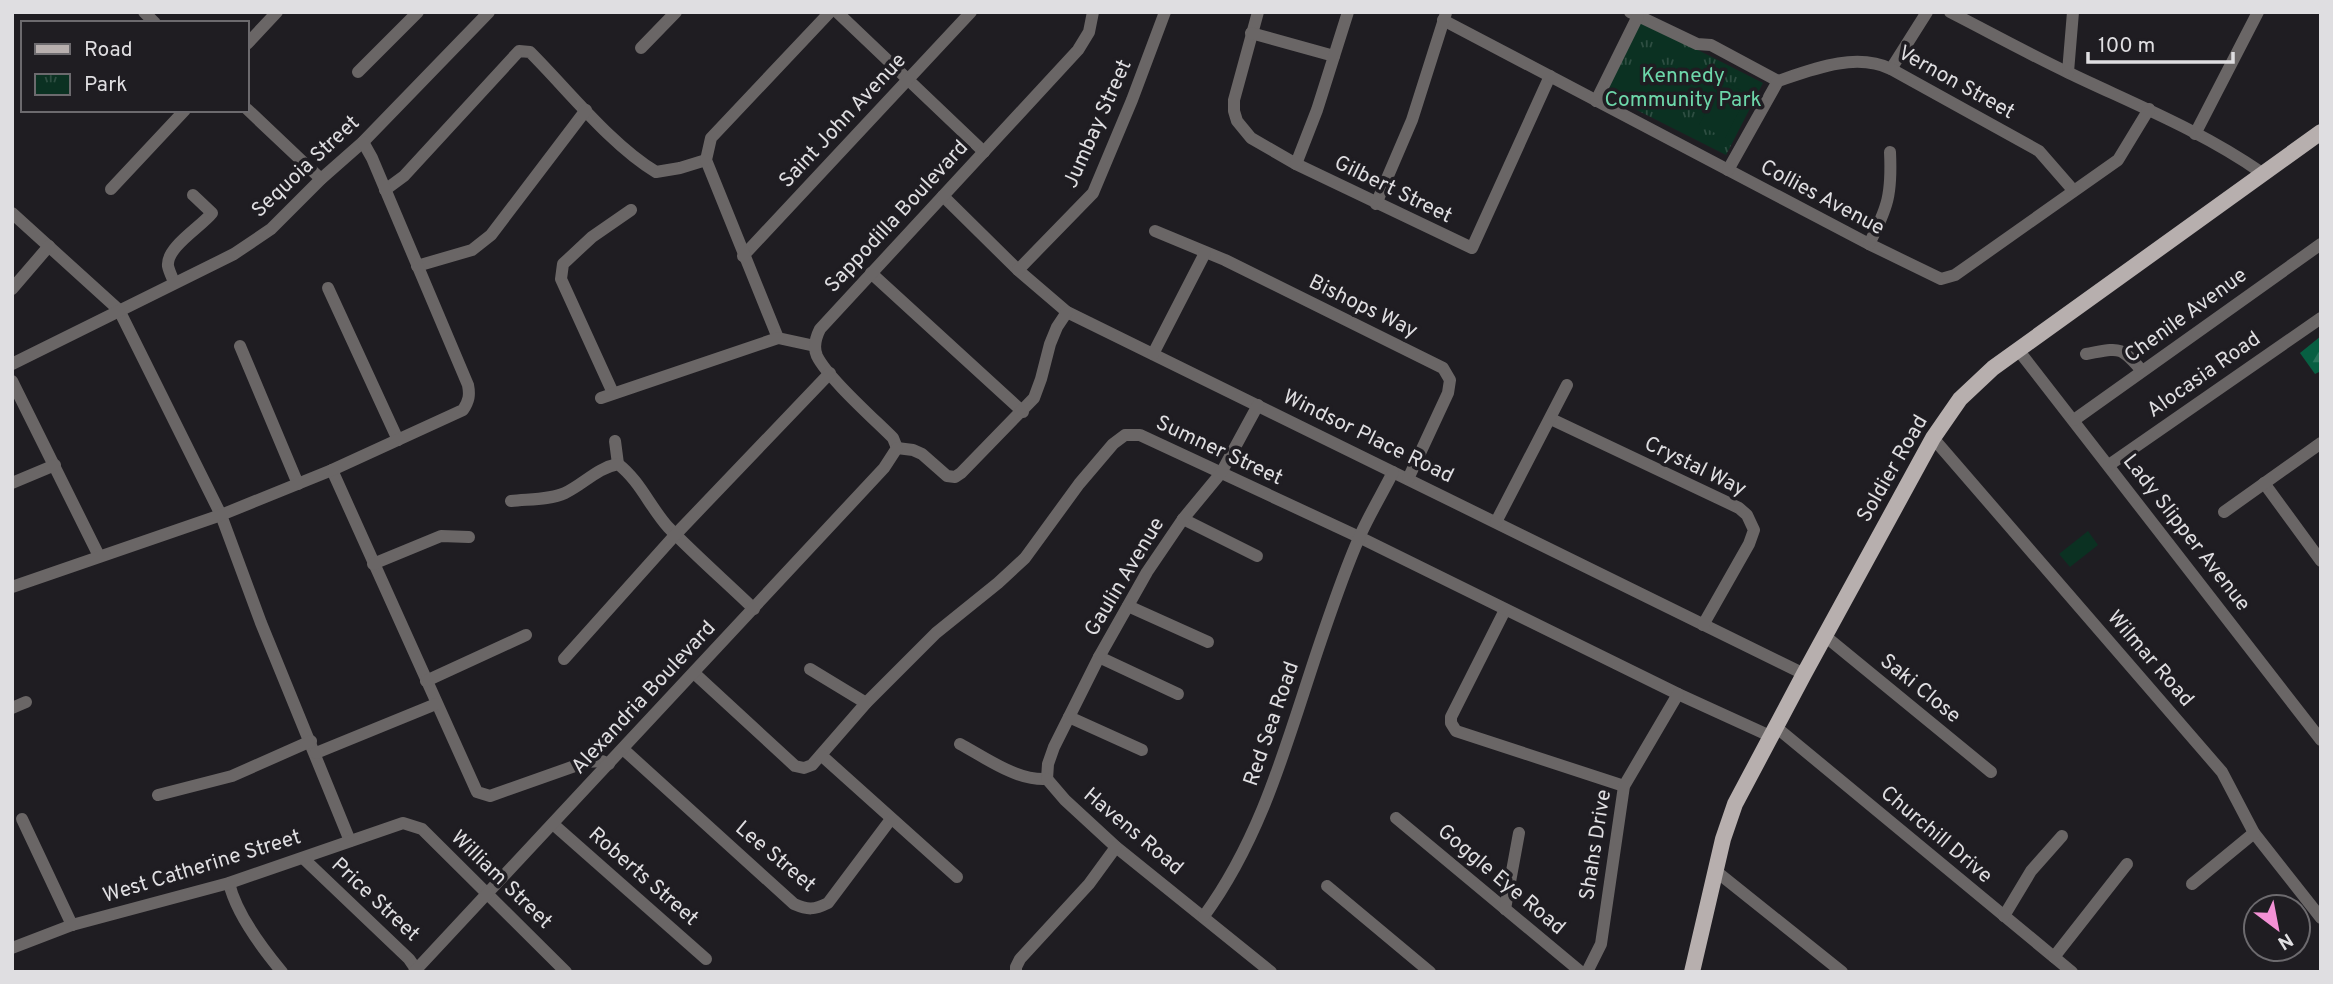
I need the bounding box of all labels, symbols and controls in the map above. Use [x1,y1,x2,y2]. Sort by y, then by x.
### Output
legend [21,21,248,112]
scale bar [2088,21,2233,65]
text: 100 m [2098,33,2155,60]
text: Road [84,37,133,64]
street label: Vernon Street [1893,40,2019,126]
street label: Saint John Avenue [774,48,912,194]
street label: Jumbay Street [1058,55,1138,193]
park label: Kennedy Community Park [1604,63,1762,114]
text: Park [84,72,127,99]
street label: Sequoia Street [246,110,366,224]
street label: Sappodilla Boulevard [819,135,975,299]
street label: Gilbert Street [1330,150,1456,230]
street label: Collies Avenue [1755,154,1889,242]
street label: Chenile Avenue [2119,262,2253,370]
street label: Bishops Way [1304,269,1422,345]
street label: Alocasia Road [2142,326,2266,424]
street label: Windsor Place Road [1278,384,1458,490]
street label: Sumner Street [1151,410,1287,492]
street label: Soldier Road [1851,410,1935,528]
street label: Crystal Way [1640,431,1750,503]
street label: Lady Slipper Avenue [2116,449,2256,617]
street label: Gaulin Avenue [1079,512,1171,642]
street label: Wilmar Road [2101,605,2199,713]
street label: Alexandria Boulevard [566,616,722,780]
street label: Saki Close [1874,648,1966,730]
street label: Red Sea Road [1238,658,1306,790]
street label: Churchill Drive [1874,780,1998,890]
street label: Havens Road [1077,782,1189,882]
street label: Shahs Drive [1574,788,1618,902]
street label: Lee Street [729,815,821,899]
street label: Goggle Eye Road [1431,819,1571,941]
street label: Roberts Street [582,822,704,932]
street label: West Catherine Street [100,824,304,910]
street label: William Street [444,825,558,935]
street label: Price Street [325,852,425,948]
north arrow [2242,893,2312,963]
text: N [2273,927,2297,955]

